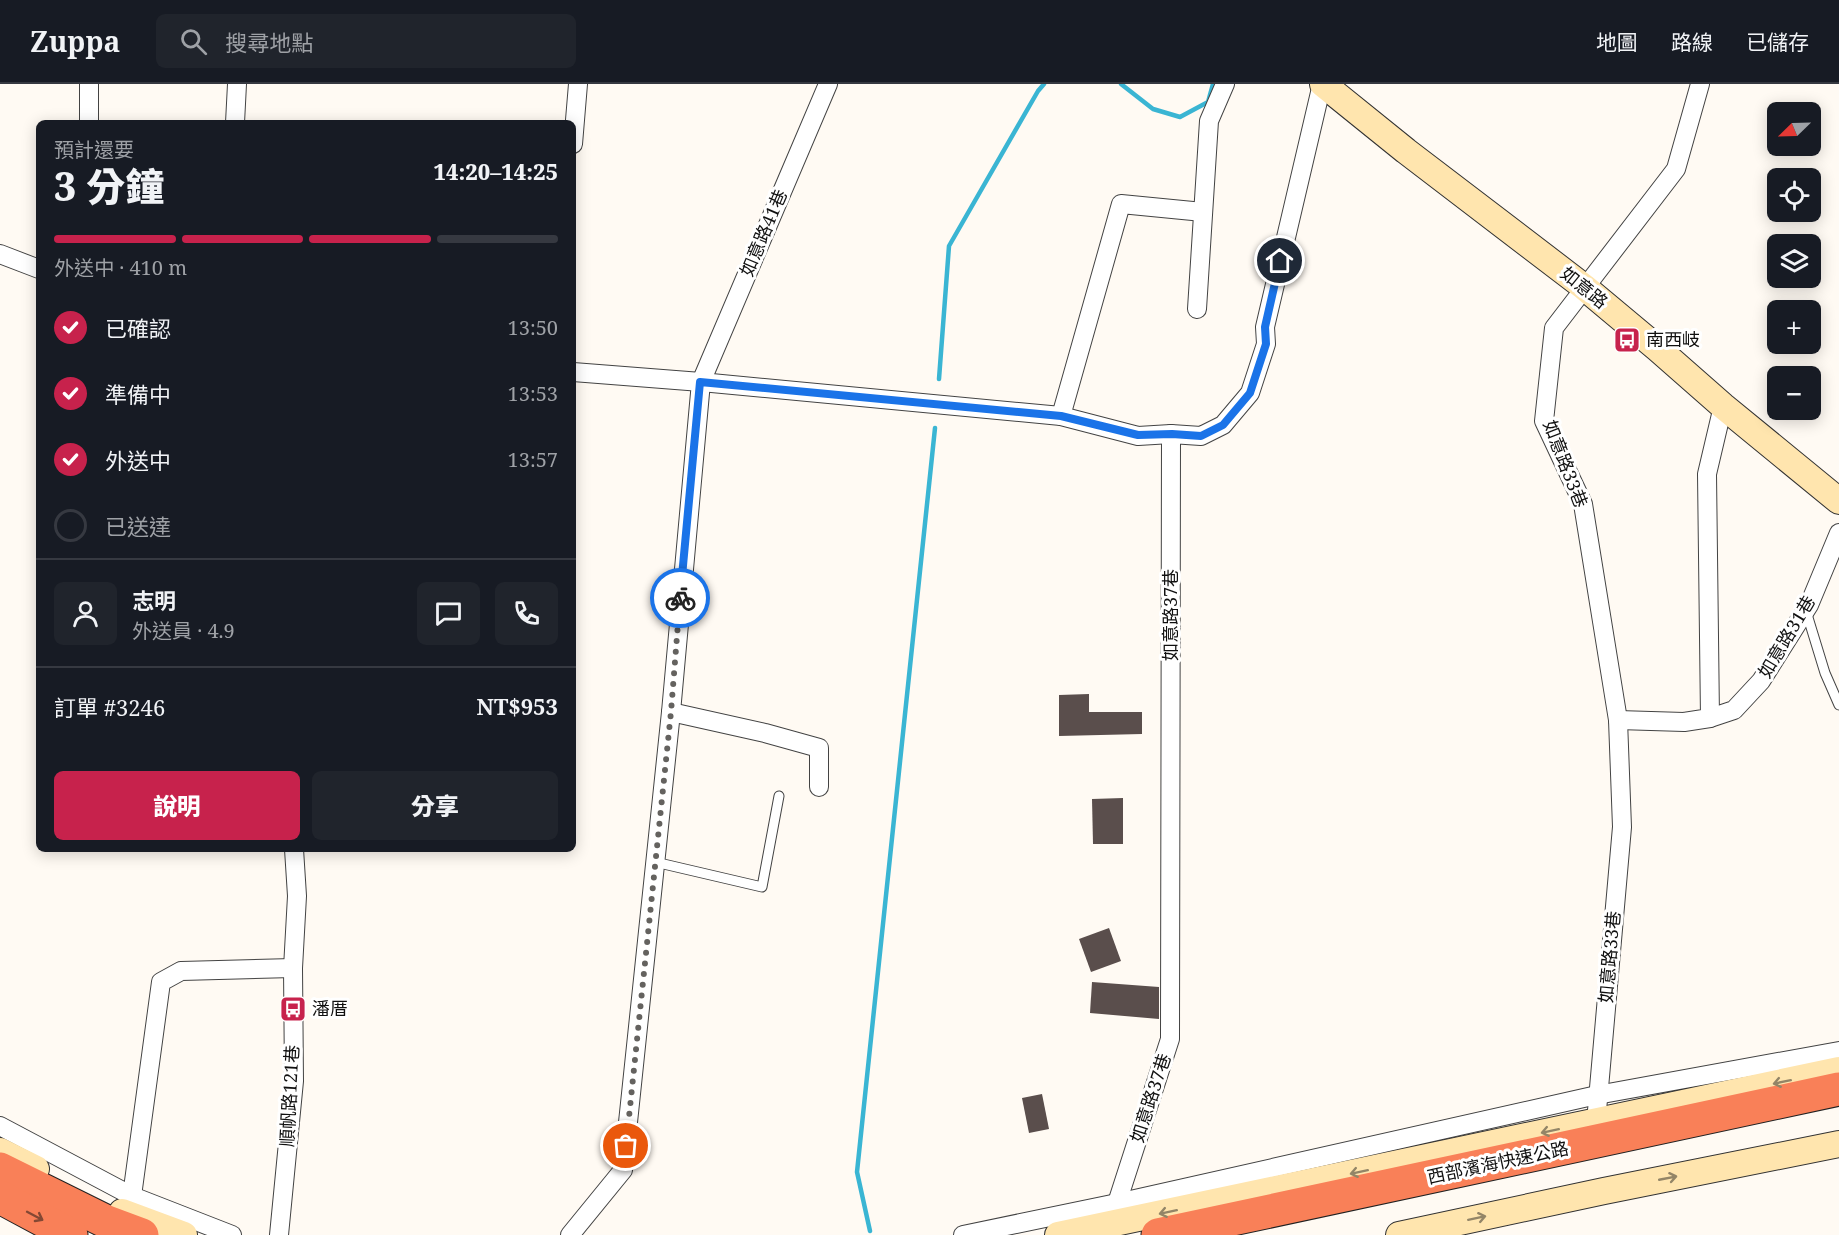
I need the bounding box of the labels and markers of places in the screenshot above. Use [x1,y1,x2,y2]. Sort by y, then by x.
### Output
pin [1254,235,1305,286]
bus stop icon: 南西岐 [1612,325,1642,355]
place label: 南西岐 [1646,327,1700,351]
bus stop icon: 潘厝 [278,994,308,1024]
place label: 潘厝 [312,996,348,1020]
pin [600,1120,651,1171]

